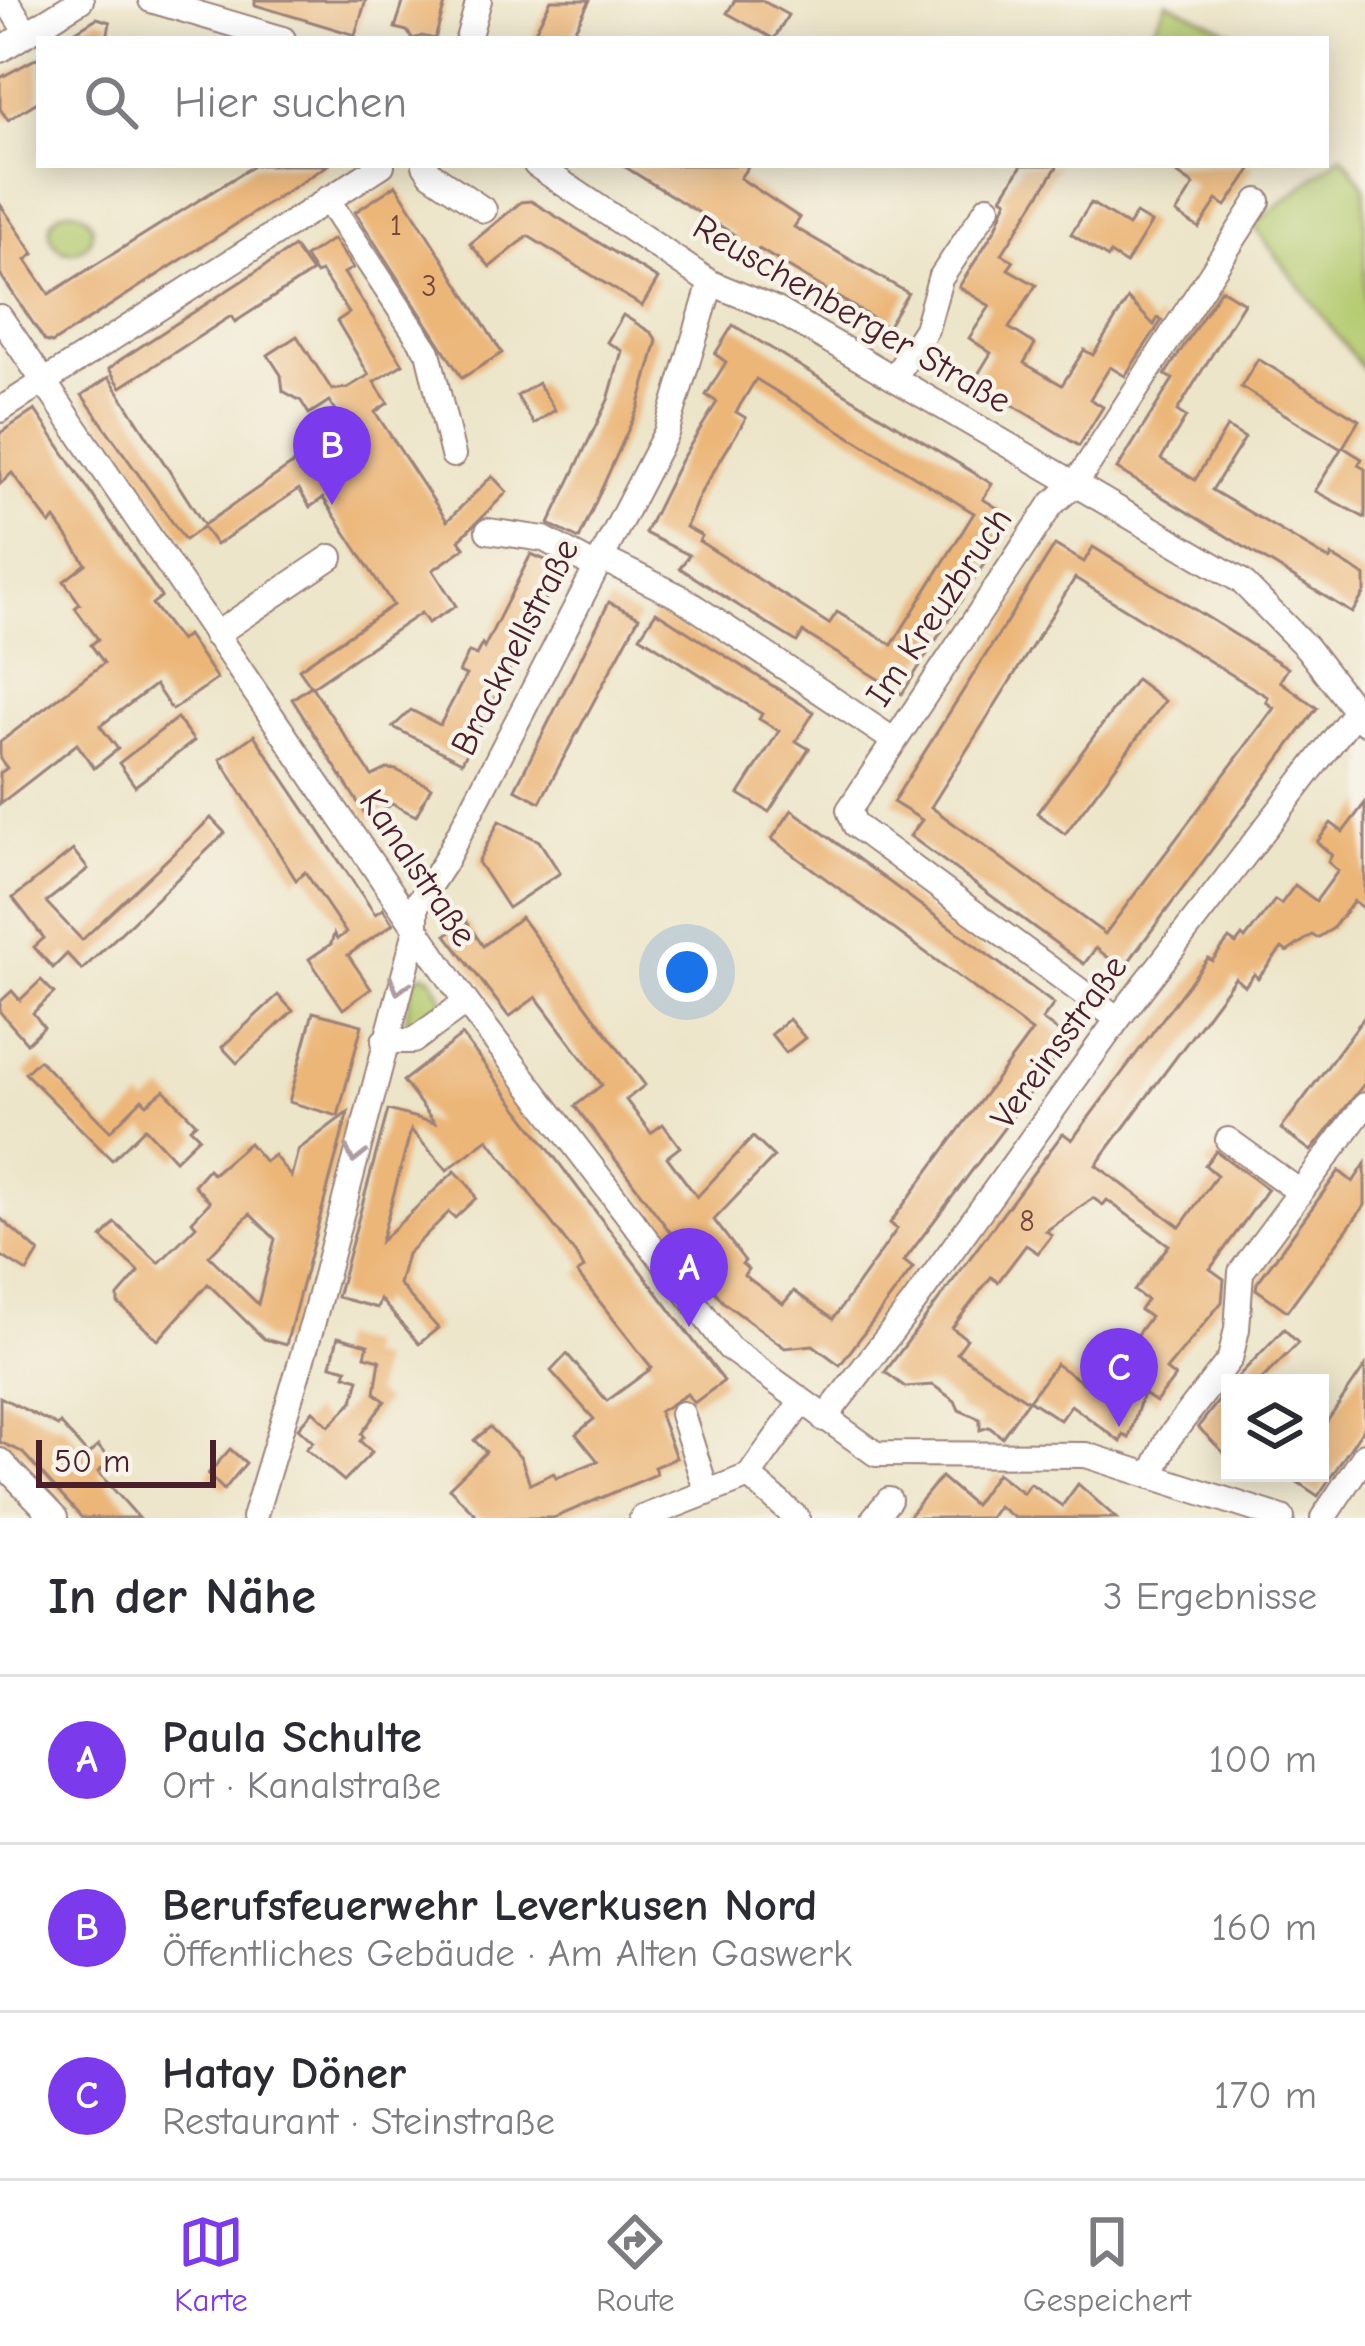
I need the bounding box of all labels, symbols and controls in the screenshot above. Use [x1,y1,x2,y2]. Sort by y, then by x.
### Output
search box [36,36,1329,168]
icon: search [78,69,144,135]
text: Hier suchen [174,76,407,128]
street label: Reuschenberger Straße [686,206,1018,422]
house number: 1 [390,208,402,243]
house number: 3 [421,269,437,304]
pin: B [293,406,371,505]
street label: Im Kreuzbruch [858,500,1020,714]
street label: Bracknellstraße [443,532,587,762]
street label: Kanalstraße [351,782,485,954]
your location [657,942,717,1002]
street label: Vereinsstraße [982,947,1136,1137]
one-way arrow [388,974,413,995]
one-way arrow [344,1144,369,1164]
house number: 8 [1019,1204,1035,1239]
pin: A [650,1228,728,1327]
pin: C [1080,1328,1158,1427]
map controls [1221,1374,1329,1482]
button: layers [1221,1374,1329,1482]
scale bar [36,1434,216,1487]
text: 50 m [54,1442,130,1480]
text: In der Nähe [48,1567,316,1626]
text: 3 Ergebnisse [1103,1574,1317,1619]
text: Paula Schulte [162,1711,422,1763]
text: A [76,1737,98,1782]
text: 100 m [1209,1737,1317,1782]
text: Ort · Kanalstraße [162,1763,441,1808]
text: Berufsfeuerwehr Leverkusen Nord [162,1879,817,1931]
text: B [75,1905,99,1950]
text: 160 m [1211,1905,1317,1950]
text: Öffentliches Gebäude · Am Alten Gaswerk [162,1931,852,1976]
text: Hatay Döner [162,2047,406,2099]
text: C [75,2073,99,2118]
text: 170 m [1214,2073,1317,2118]
text: Restaurant · Steinstraße [162,2099,555,2144]
tab: Karte [174,2209,248,2319]
tab: Route [596,2209,675,2319]
tab: Gespeichert [1023,2209,1191,2319]

